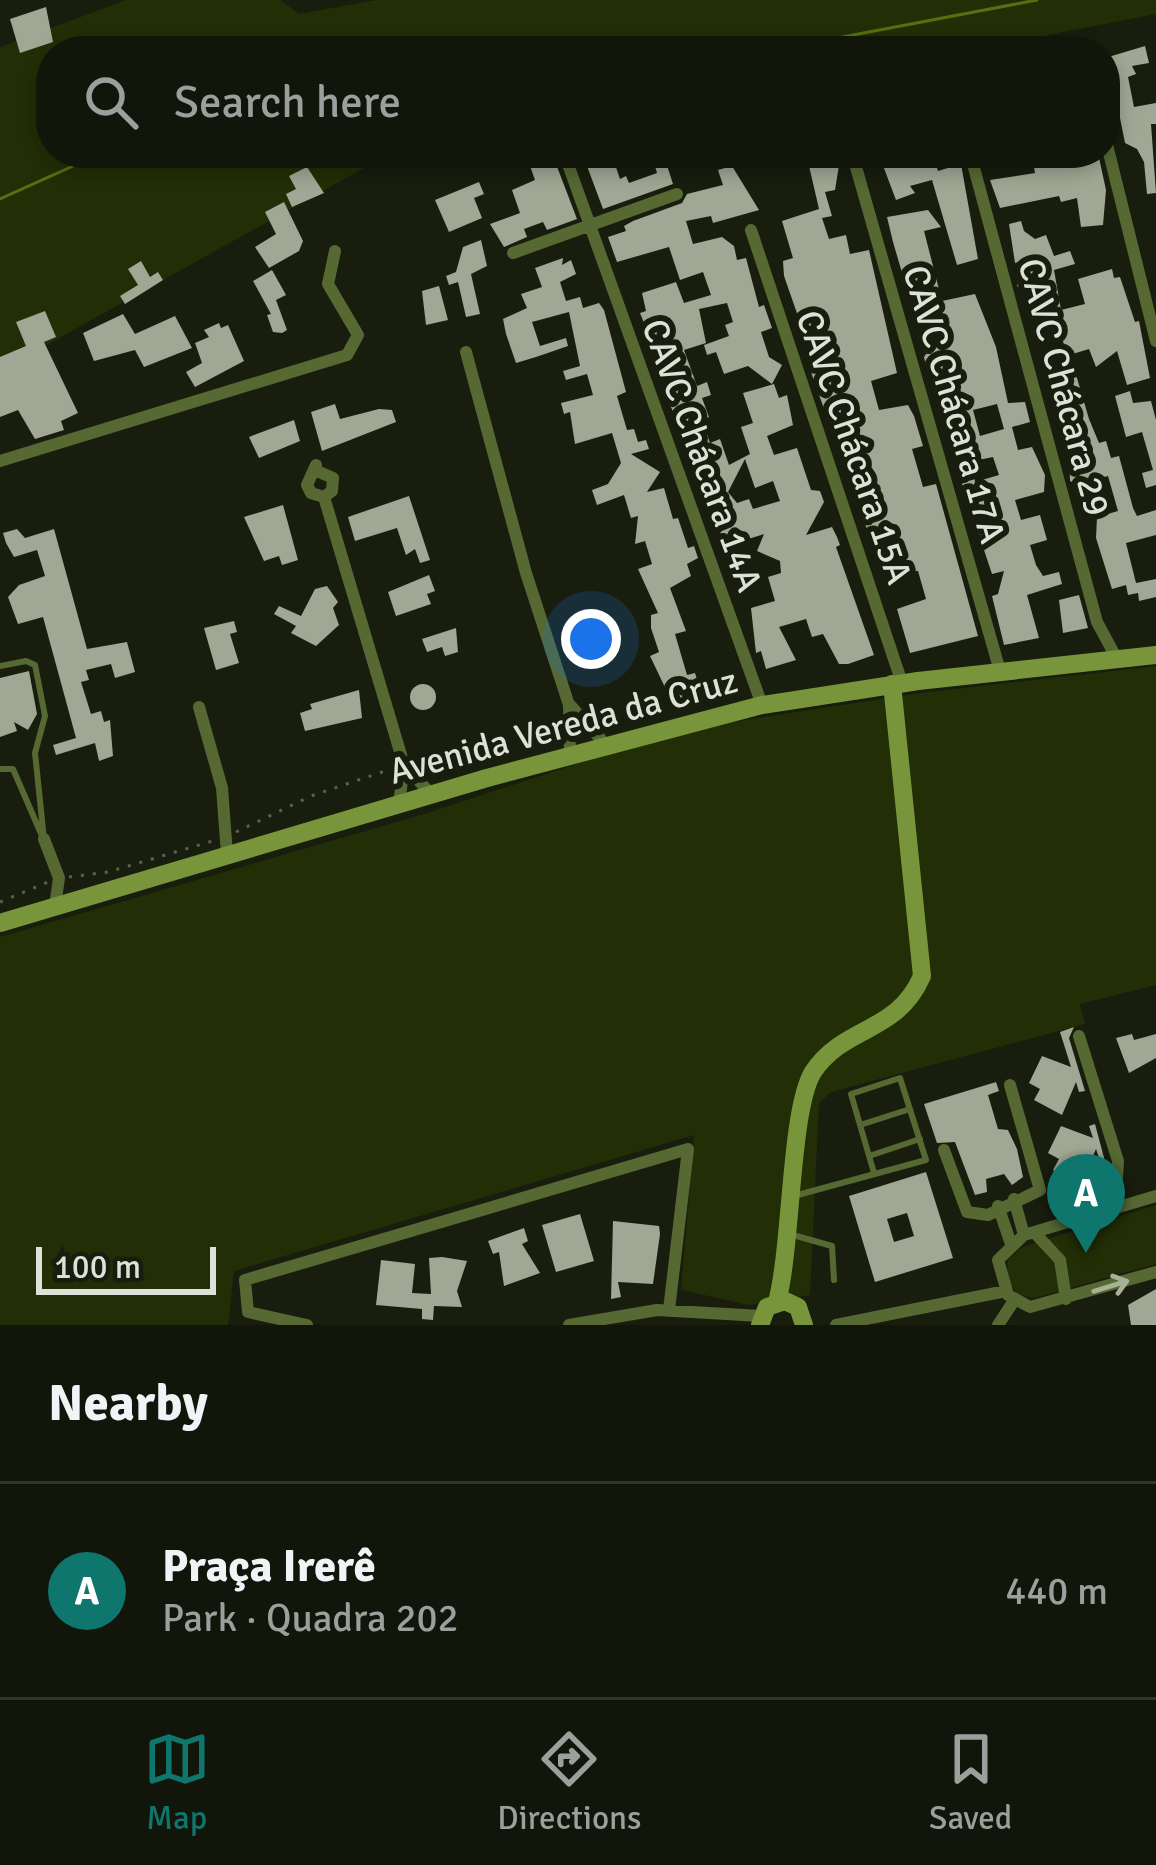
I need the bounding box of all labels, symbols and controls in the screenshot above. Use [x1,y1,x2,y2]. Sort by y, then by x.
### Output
search box [36,36,1120,168]
icon: search [78,69,144,135]
text: Search here [174,75,401,130]
street label: CAVC Chácara 29 [1008,254,1120,521]
street label: CAVC Chácara 17A [892,260,1015,548]
street label: CAVC Chácara 15A [786,305,921,590]
street label: CAVC Chácara 14A [631,313,772,598]
your location [561,609,621,669]
street label: Avenida Vereda da Cruz [384,658,742,795]
pin: A [1047,1154,1125,1253]
scale bar [36,1241,216,1294]
text: 100 m [54,1247,141,1288]
one-way arrow [1091,1274,1129,1296]
text: Nearby [48,1372,208,1435]
text: Praça Irerê [162,1539,376,1594]
text: A [75,1567,99,1615]
text: 440 m [1005,1567,1108,1615]
text: Park · Quadra 202 [162,1594,459,1642]
tab: Map [144,1726,210,1839]
tab: Directions [497,1726,642,1839]
tab: Saved [929,1726,1012,1839]

